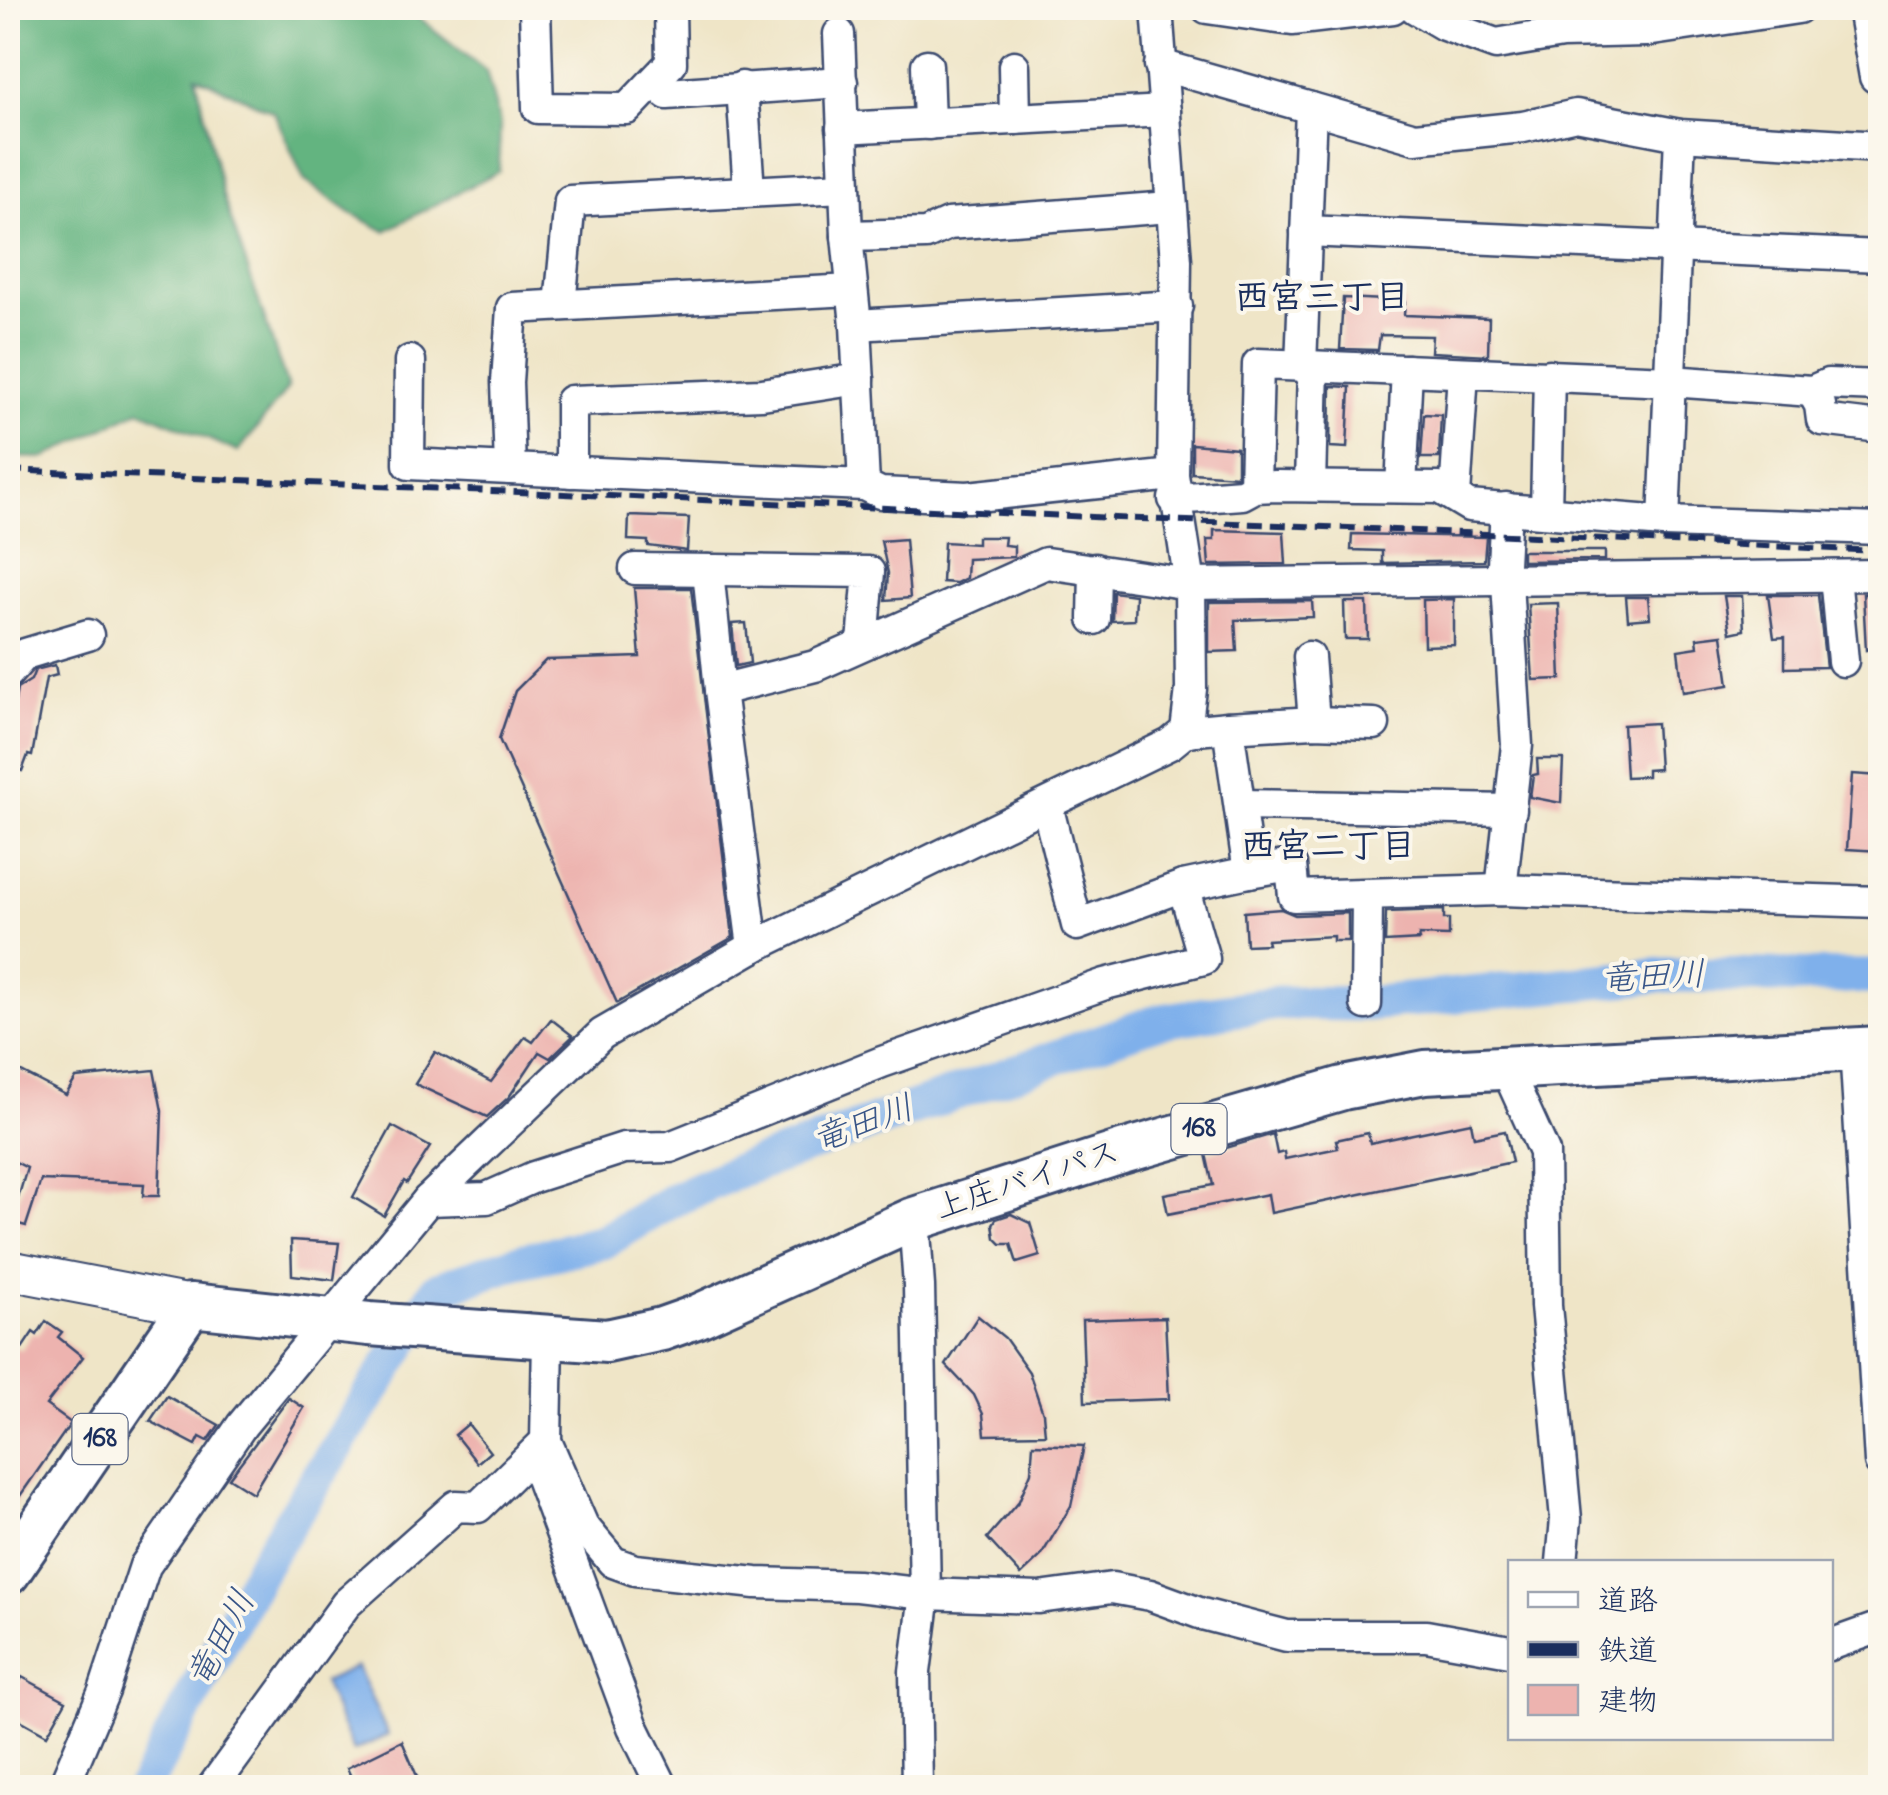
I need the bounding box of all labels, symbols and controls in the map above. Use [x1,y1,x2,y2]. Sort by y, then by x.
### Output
district label: 西宮三丁目 [1234,274,1410,325]
district label: 西宮二丁目 [1240,823,1416,874]
water label: 竜田川 [1599,951,1707,1007]
water label: 竜田川 [806,1084,922,1168]
road number: 168 [1172,1104,1226,1154]
street label: 上庄バイパス [930,1130,1126,1234]
road number: 168 [72,1414,128,1464]
legend [1508,1560,1833,1740]
text: 道路 [1598,1581,1658,1625]
water label: 竜田川 [176,1582,270,1698]
text: 鉄道 [1598,1631,1658,1675]
text: 建物 [1598,1681,1658,1725]

